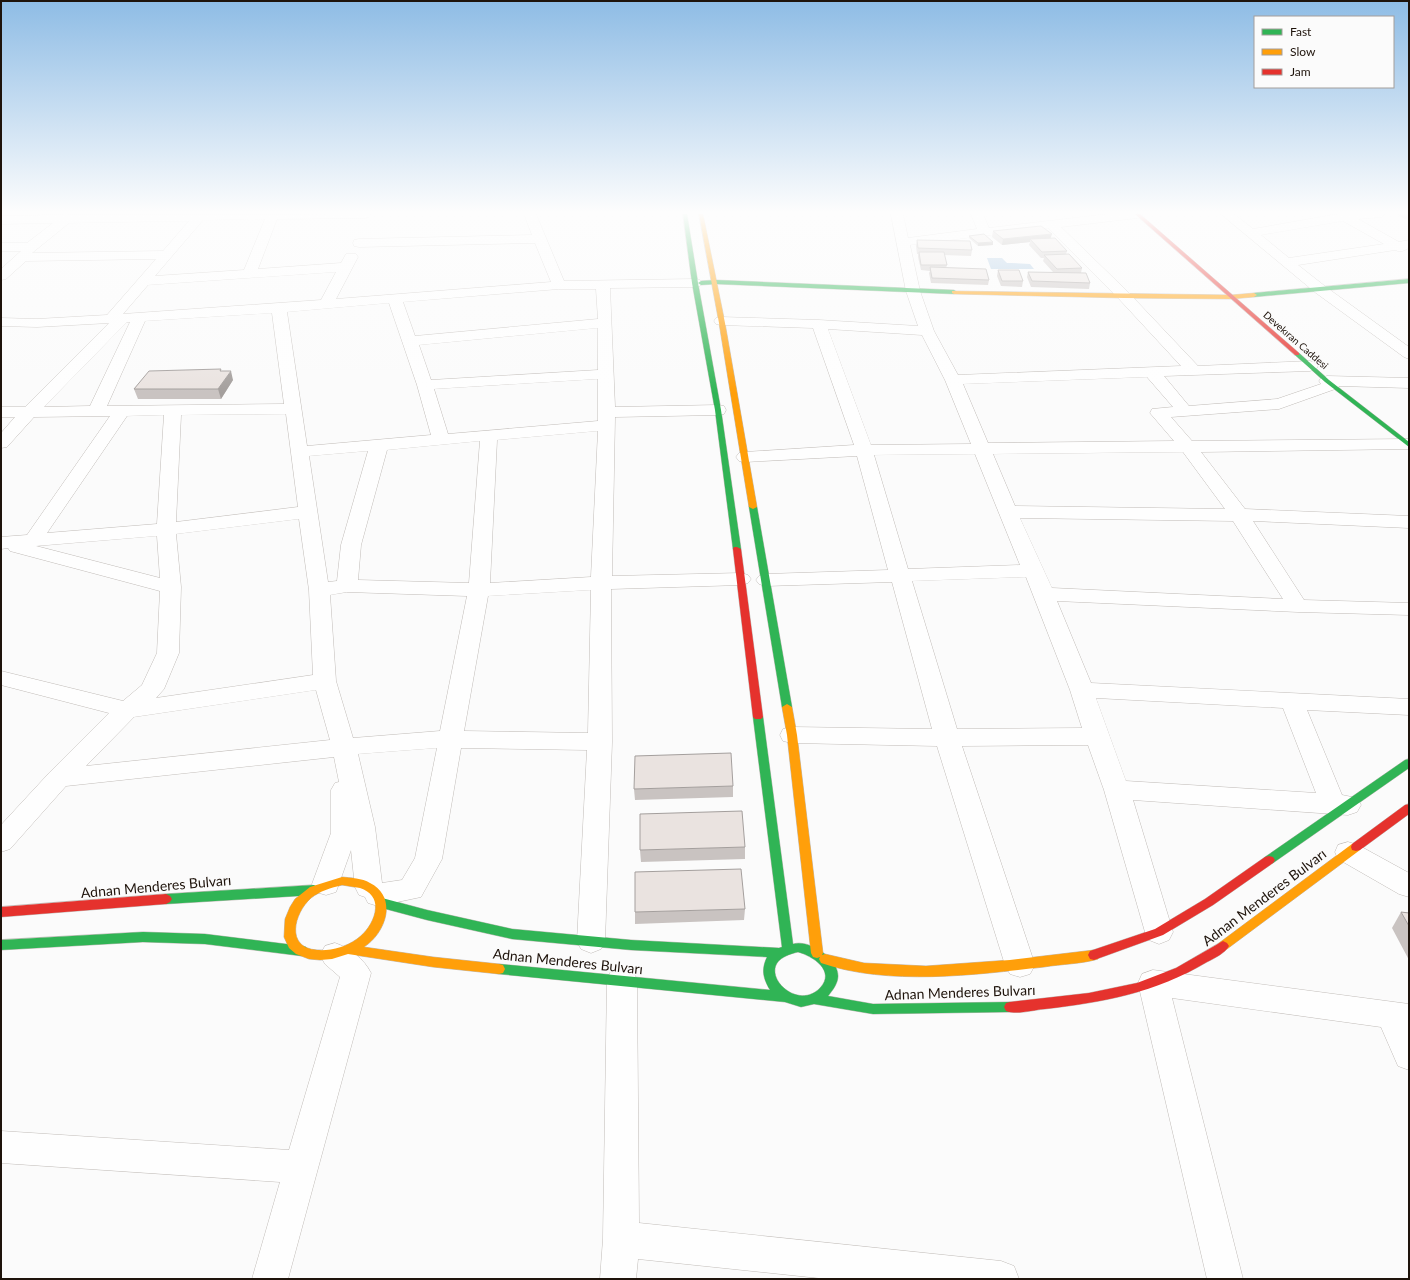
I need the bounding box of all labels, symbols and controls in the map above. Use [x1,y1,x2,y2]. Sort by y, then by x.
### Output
legend [1254,16,1394,88]
text: Fast [1290,24,1312,39]
text: Slow [1290,44,1316,59]
text: Jam [1290,64,1311,79]
street label: Devekıran Caddesi [1261,309,1331,371]
street label: Adnan Menderes Bulvarı [1199,845,1329,949]
street label: Adnan Menderes Bulvarı [80,871,232,901]
street label: Adnan Menderes Bulvarı [492,945,644,977]
street label: Adnan Menderes Bulvarı [884,981,1036,1003]

